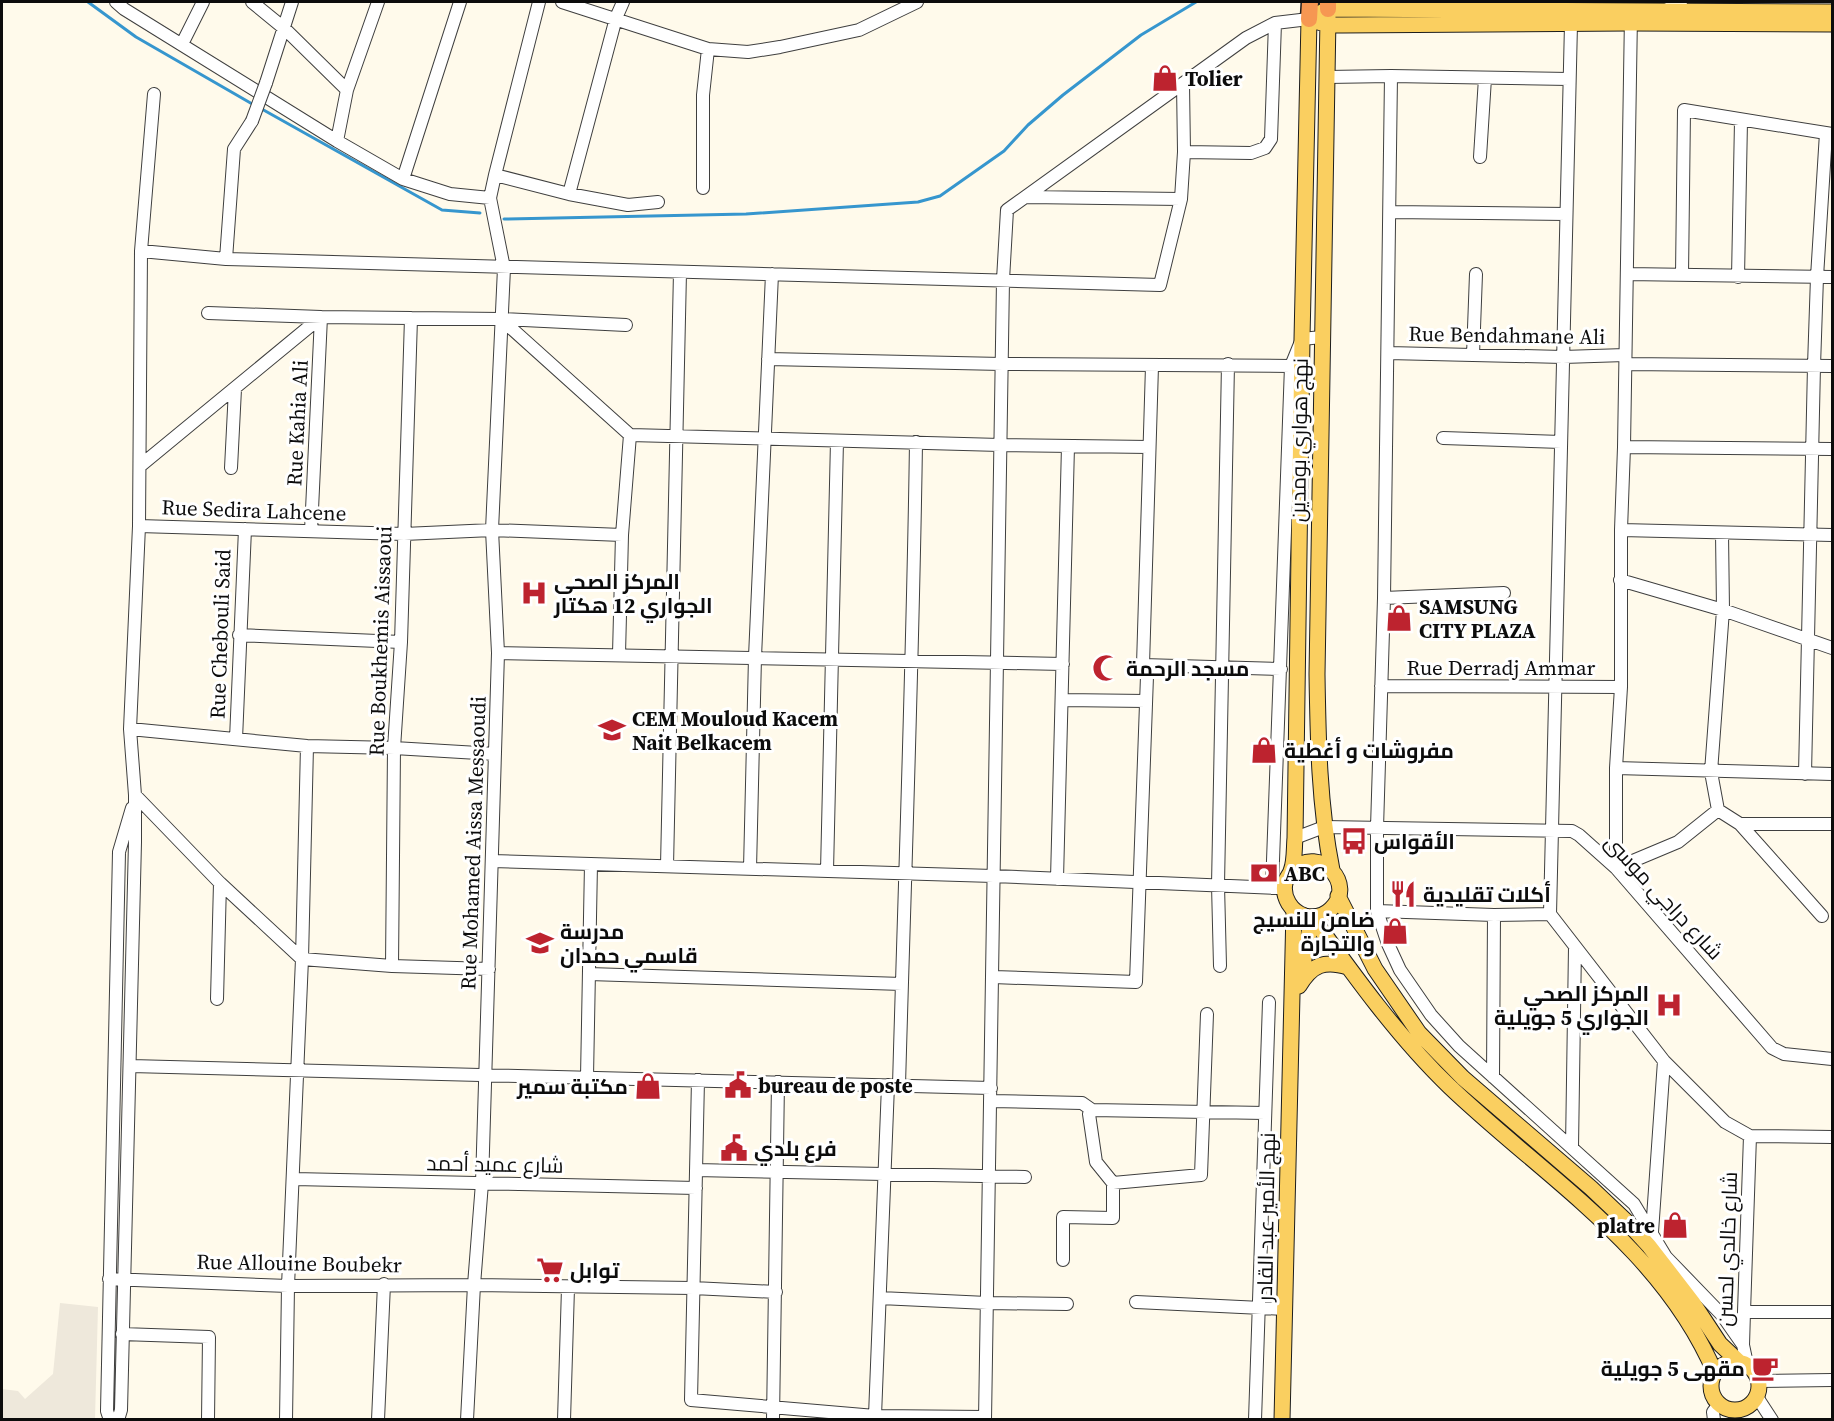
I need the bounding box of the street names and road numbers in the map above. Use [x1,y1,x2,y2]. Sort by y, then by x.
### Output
street label: Rue Bendahmane Ali [1408,319,1606,351]
street label: نهج هواري بومدين [1283,358,1317,522]
street label: Rue Kahia Ali [279,359,315,487]
street label: Rue Sedira Lahcene [161,492,347,528]
street label: Rue Boukhemis Aissaoui [361,525,399,757]
street label: Rue Chebouli Said [203,548,237,720]
street label: Rue Derradj Ammar [1407,653,1596,682]
street label: Rue Mohamed Aissa Messaoudi [453,695,493,991]
street label: شارع دراجي موسى [1597,828,1730,967]
street label: نهج الأمير عبد القادر [1250,1132,1282,1303]
street label: شارع عميد أحمد [426,1148,564,1180]
street label: شارع خالدي لحسن [1710,1171,1746,1327]
street label: Rue Allouine Boubekr [196,1247,402,1279]

